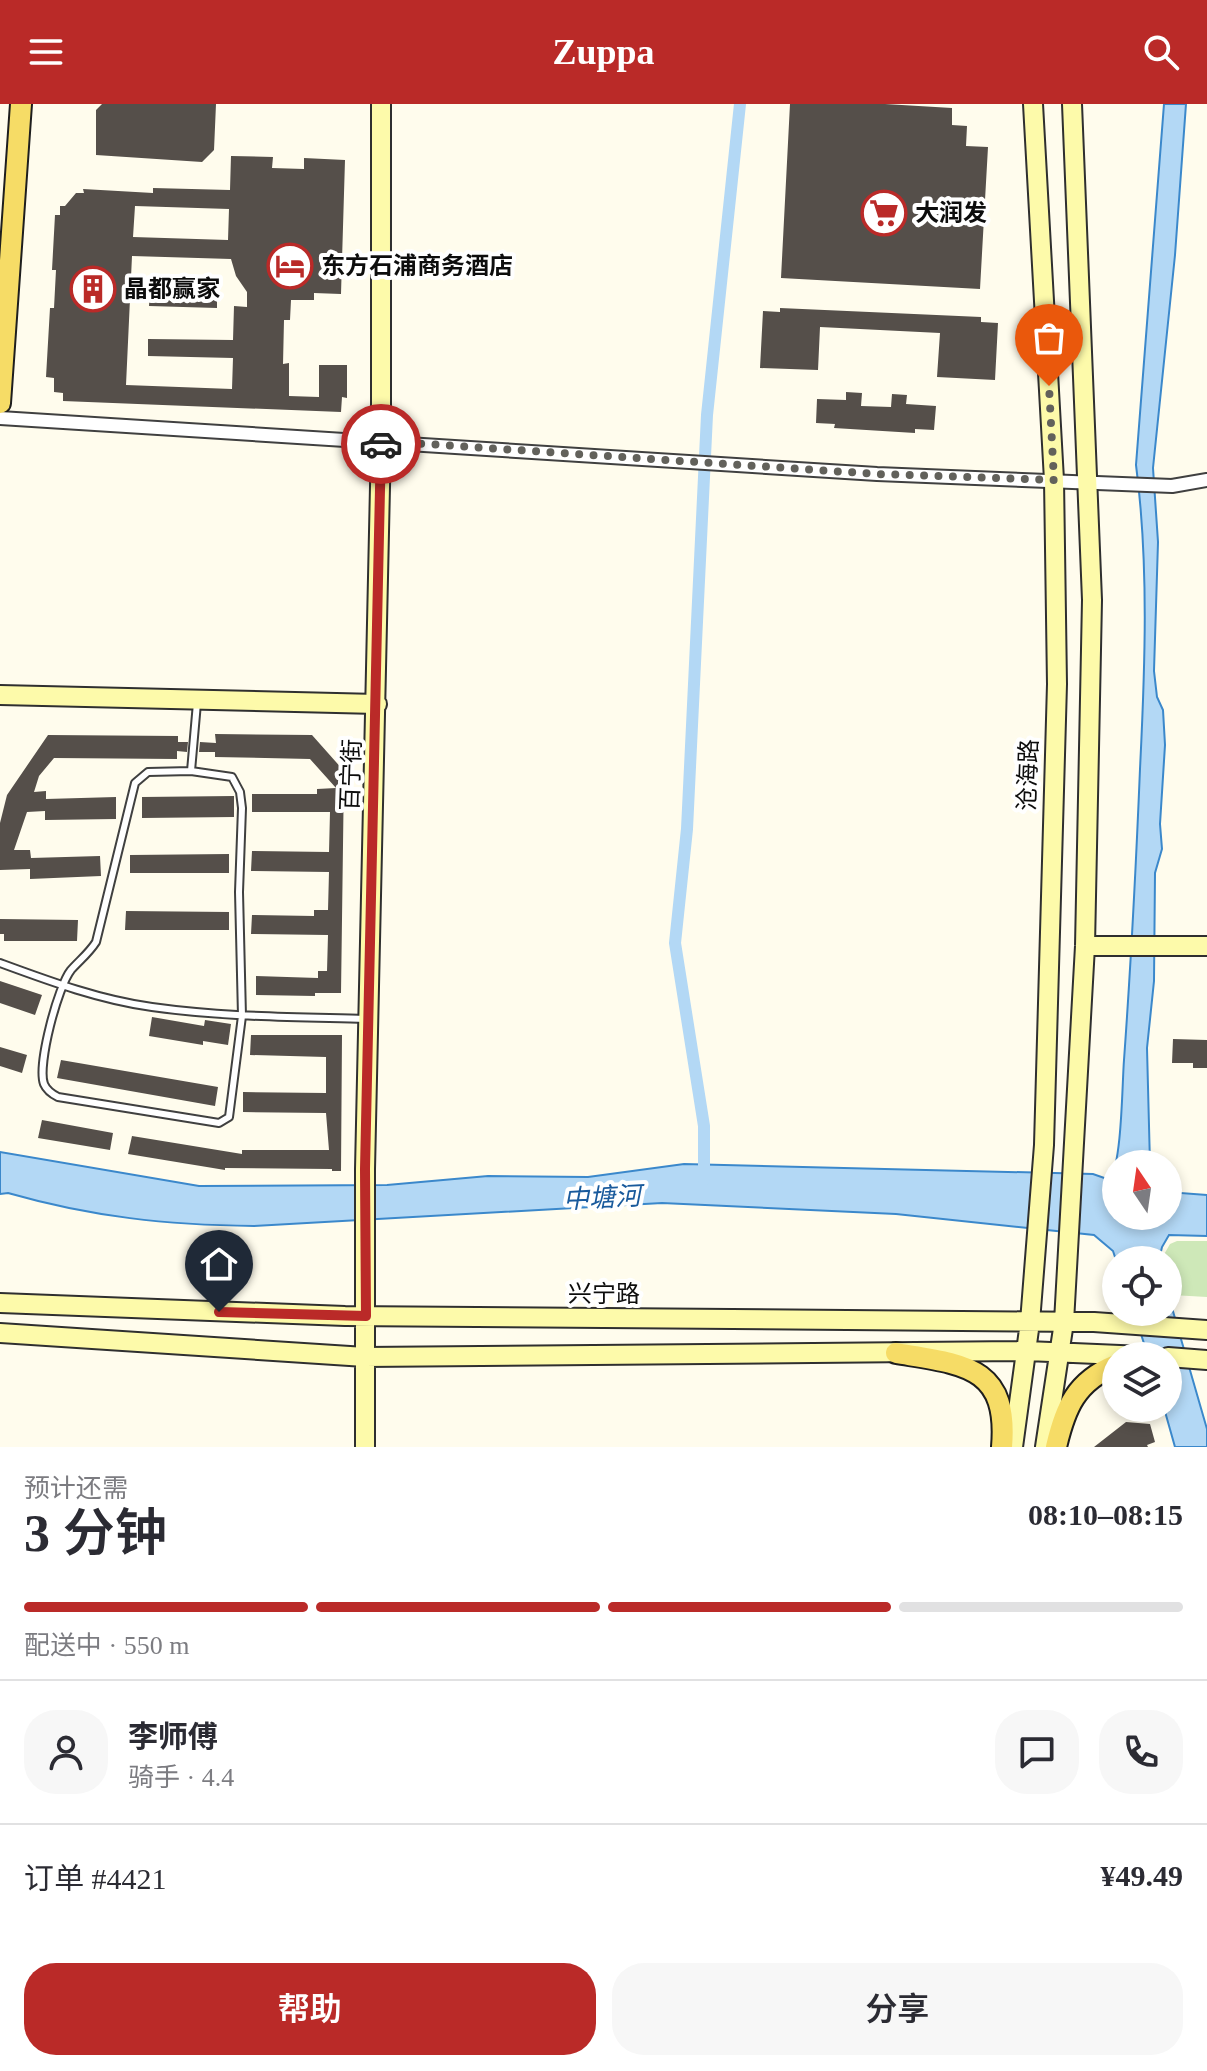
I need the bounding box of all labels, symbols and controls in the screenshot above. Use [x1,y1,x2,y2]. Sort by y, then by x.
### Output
icon: menu [24,30,68,74]
icon: search [1139,30,1183,74]
text: Zuppa [552,32,655,72]
supermarket icon: 大润发 [860,189,908,237]
place label: 大润发 [915,200,987,226]
hotel icon: 东方石浦商务酒店 [266,242,314,290]
place label: 东方石浦商务酒店 [321,253,513,279]
building icon: 晶都赢家 [69,265,117,313]
place label: 晶都赢家 [124,276,220,302]
pin [1015,304,1083,386]
icon: bag [1027,316,1071,360]
courier [341,404,421,484]
icon: car [359,422,403,466]
street label: 百宁街 [337,739,365,811]
street label: 沧海路 [1014,739,1042,811]
north arrow [1102,1150,1182,1230]
map controls [1102,1150,1182,1422]
water label: 中塘河 [562,1181,647,1215]
pin [185,1230,253,1312]
icon: home [197,1242,241,1286]
button: locate [1102,1246,1182,1326]
street label: 兴宁路 [568,1281,640,1307]
button: layers [1102,1342,1182,1422]
text: 预计还需 [24,1474,128,1503]
text: 08:10–08:15 [1028,1498,1183,1531]
text: 3 分钟 [24,1505,167,1562]
text: 配送中 · 550 m [24,1631,189,1660]
button: person [24,1710,108,1794]
button: chat [995,1710,1079,1794]
button: phone [1099,1710,1183,1794]
text: 李师傅 [128,1720,218,1753]
text: 骑手 · 4.4 [128,1763,234,1792]
text: ¥49.49 [1101,1859,1183,1892]
text: 订单 #4421 [24,1862,167,1895]
button: 帮助 [24,1963,596,2055]
button: 分享 [612,1963,1183,2055]

